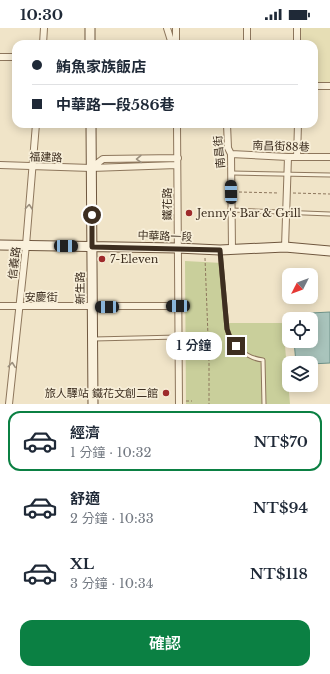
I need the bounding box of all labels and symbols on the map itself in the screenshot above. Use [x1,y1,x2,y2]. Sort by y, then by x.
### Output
street label: 南昌街 [210,135,228,169]
street label: 南昌街88巷 [252,138,310,154]
street label: 福建路 [29,149,63,165]
one-way arrow [136,154,142,163]
car [225,180,237,204]
street label: 鐵花路 [160,188,174,221]
one-way arrow [25,204,34,210]
route start [83,206,101,224]
place label: Jenny's Bar & Grill [195,206,301,220]
marker: Jenny's Bar & Grill [184,208,194,218]
street label: 中華路一段 [137,228,193,244]
car [54,240,78,252]
street label: 信義路 [5,246,23,280]
place label: 7-Eleven [110,252,159,266]
marker: 7-Eleven [97,254,107,264]
north arrow [282,268,318,304]
street label: 新生路 [73,272,87,305]
street label: 安慶街 [25,290,58,304]
car [166,300,190,312]
car [95,301,119,313]
callout: 1 分鐘 [166,332,222,360]
route end [227,337,245,355]
one-way arrow [8,362,17,368]
place label: 旅人驛站 鐵花文創二館 [45,386,158,400]
marker: 旅人驛站 鐵花文創二館 [161,388,171,398]

